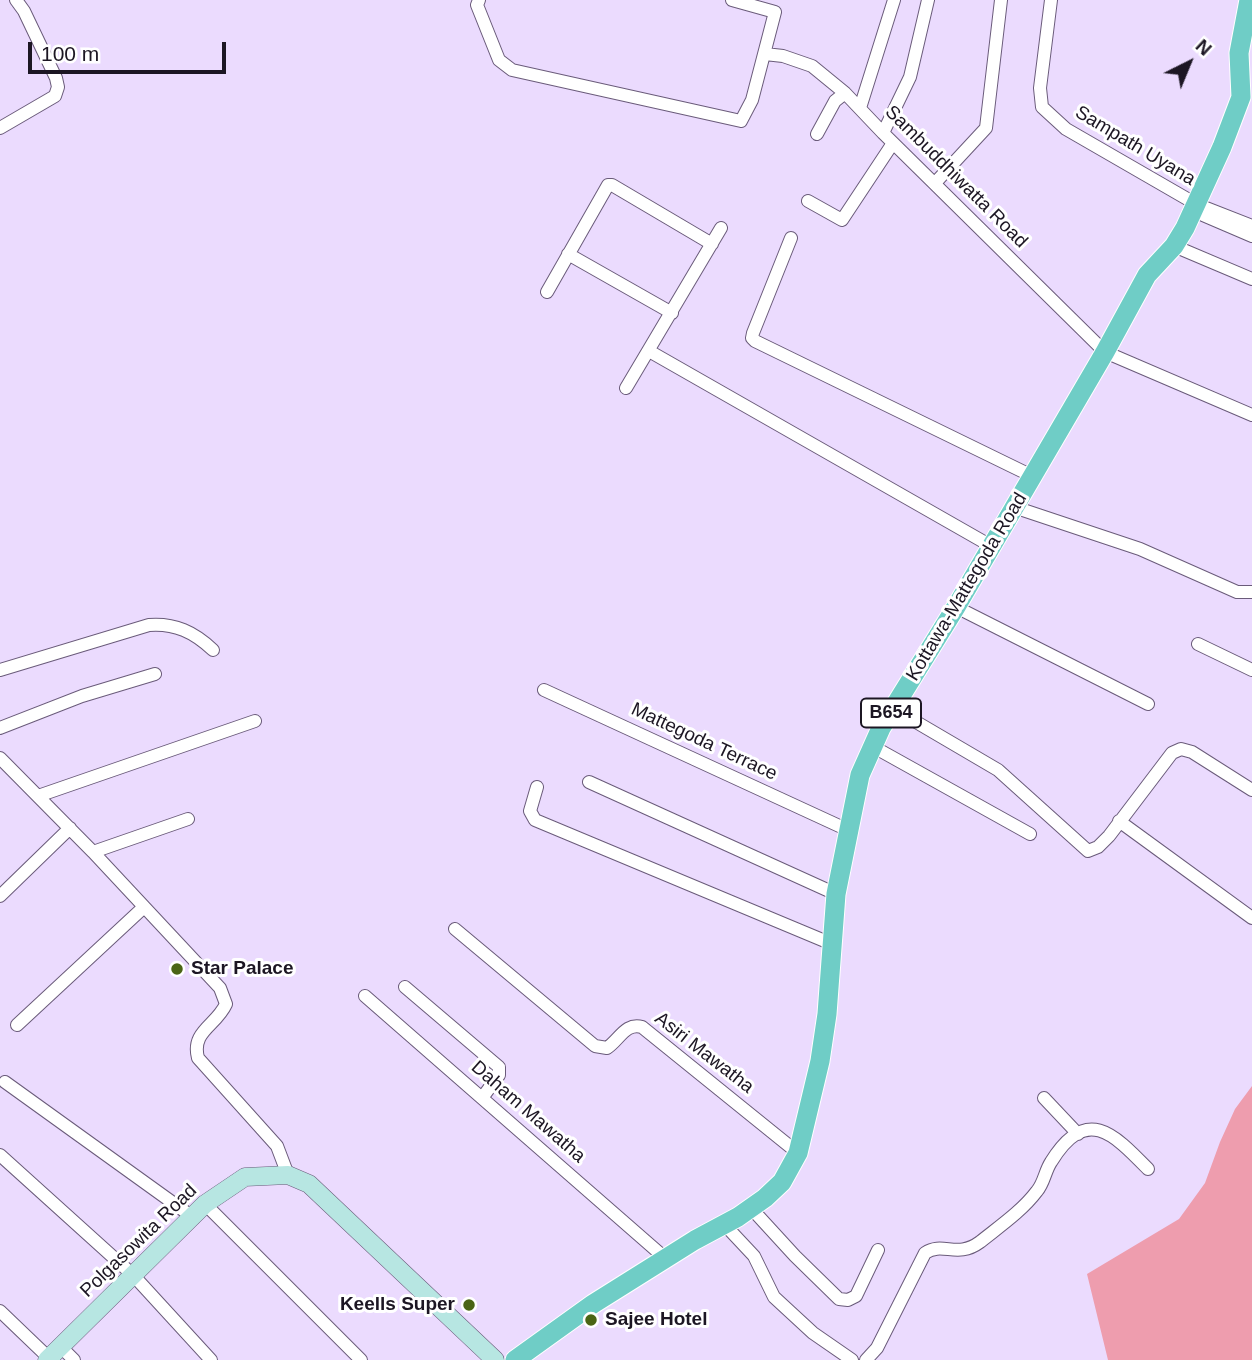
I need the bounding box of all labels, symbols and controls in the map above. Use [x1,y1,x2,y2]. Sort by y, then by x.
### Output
scale bar [32,28,229,72]
north arrow [1154,28,1224,98]
text: N [1191,35,1216,60]
text: 100 m [41,42,99,65]
street label: Sambuddhiwatta Road [880,101,1032,253]
street label: Sampath Uyana [1071,101,1199,191]
street label: Kottawa-Mattegoda Road [902,489,1032,685]
street label: Mattegoda Terrace [627,698,781,786]
road number: B654 [861,698,921,728]
place label: Star Palace [191,958,293,980]
marker: Star Palace [169,961,185,977]
street label: Asiri Mawatha [650,1007,758,1099]
street label: Daham Mawatha [466,1056,590,1168]
street label: Polgasowita Road [76,1180,202,1302]
place label: Keells Super [340,1294,455,1316]
marker: Keells Super [461,1297,477,1313]
place label: Sajee Hotel [605,1309,707,1331]
marker: Sajee Hotel [583,1312,599,1328]

